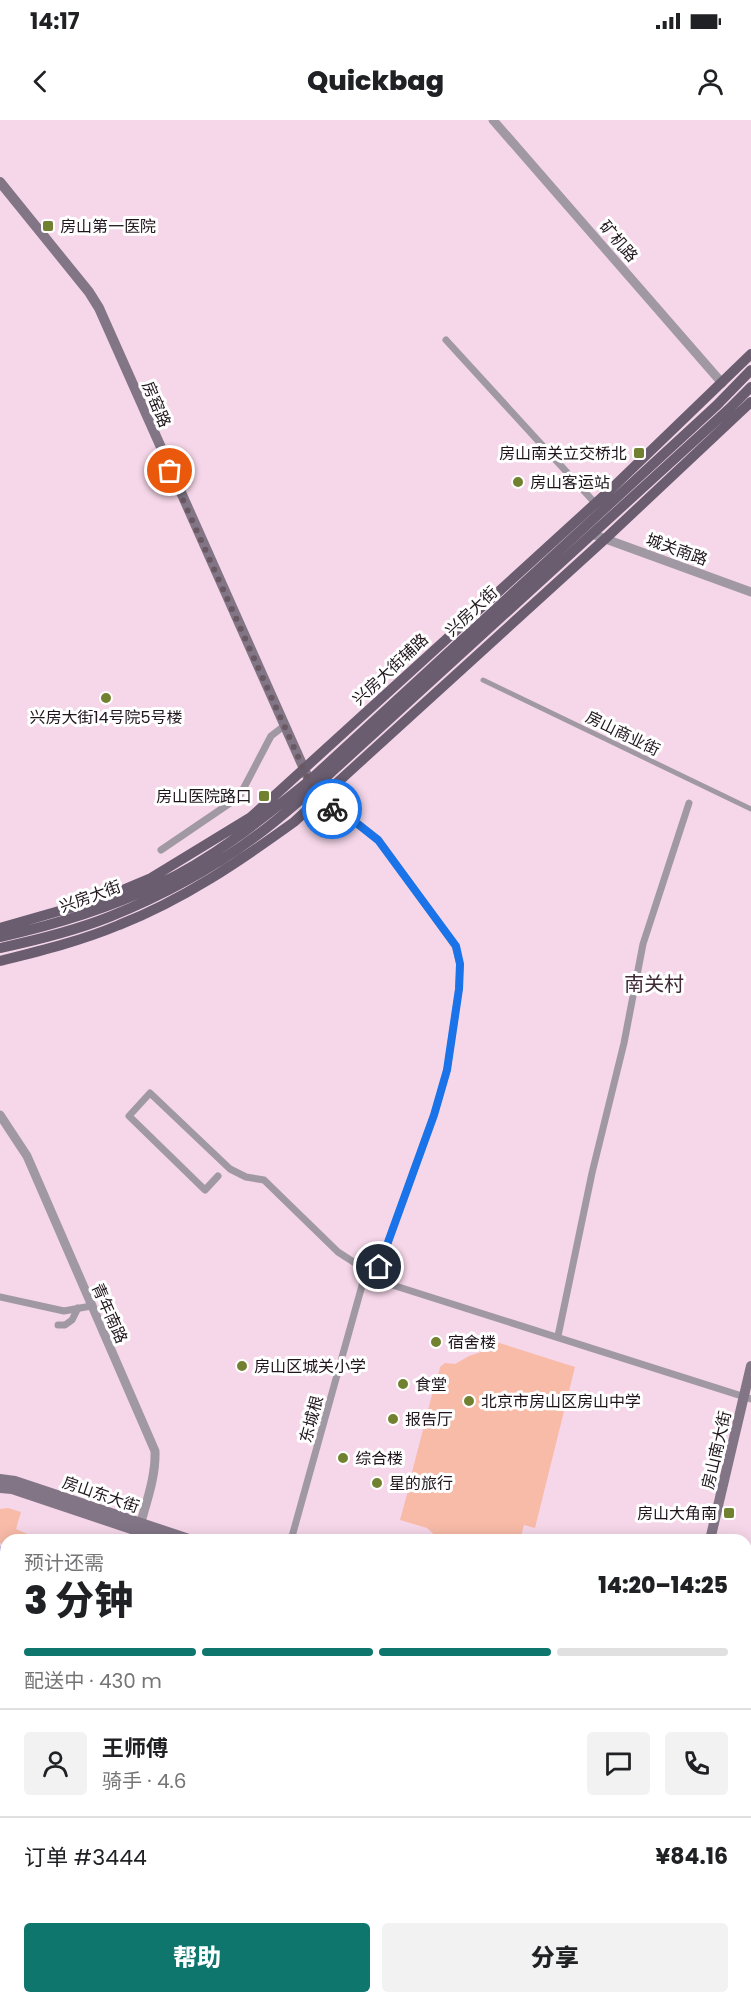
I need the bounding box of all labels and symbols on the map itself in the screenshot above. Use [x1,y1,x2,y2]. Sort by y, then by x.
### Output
place label: 房山第一医院 [60,215,156,238]
street label: 矿机路 [594,216,643,267]
marker: 房山第一医院 [41,219,55,233]
street label: 房窑路 [137,378,177,431]
place label: 房山南关立交桥北 [499,442,627,465]
pin [144,445,195,496]
marker: 房山南关立交桥北 [632,446,646,460]
place label: 房山客运站 [530,471,610,494]
marker: 房山客运站 [511,475,525,489]
street label: 城关南路 [643,528,711,571]
street label: 兴房大街 [440,581,503,642]
street label: 兴房大街辅路 [347,628,433,711]
marker: 兴房大街14号院5号楼 [99,691,113,705]
place label: 兴房大街14号院5号楼 [29,706,183,729]
street label: 房山商业街 [582,706,664,761]
courier [302,779,362,839]
place label: 房山医院路口 [156,785,252,808]
marker: 房山医院路口 [257,789,271,803]
street label: 兴房大街 [56,875,124,918]
district label: 南关村 [624,970,684,998]
pin [353,1241,404,1292]
street label: 青年南路 [86,1279,133,1347]
place label: 宿舍楼 [448,1331,496,1354]
marker: 宿舍楼 [429,1335,443,1349]
place label: 房山区城关小学 [254,1355,366,1378]
marker: 房山区城关小学 [235,1359,249,1373]
place label: 食堂 [415,1373,447,1396]
marker: 食堂 [396,1377,410,1391]
place label: 北京市房山区房山中学 [481,1390,641,1413]
street label: 东城根 [294,1393,329,1445]
marker: 北京市房山区房山中学 [462,1394,476,1408]
place label: 报告厅 [405,1408,453,1431]
street label: 房山南大街 [696,1409,737,1492]
marker: 报告厅 [386,1412,400,1426]
place label: 综合楼 [355,1447,403,1470]
marker: 综合楼 [336,1451,350,1465]
street label: 房山东大街 [59,1471,142,1518]
place label: 星的旅行 [389,1472,453,1495]
marker: 星的旅行 [370,1476,384,1490]
place label: 房山大角南 [637,1502,717,1525]
marker: 房山大角南 [722,1506,736,1520]

